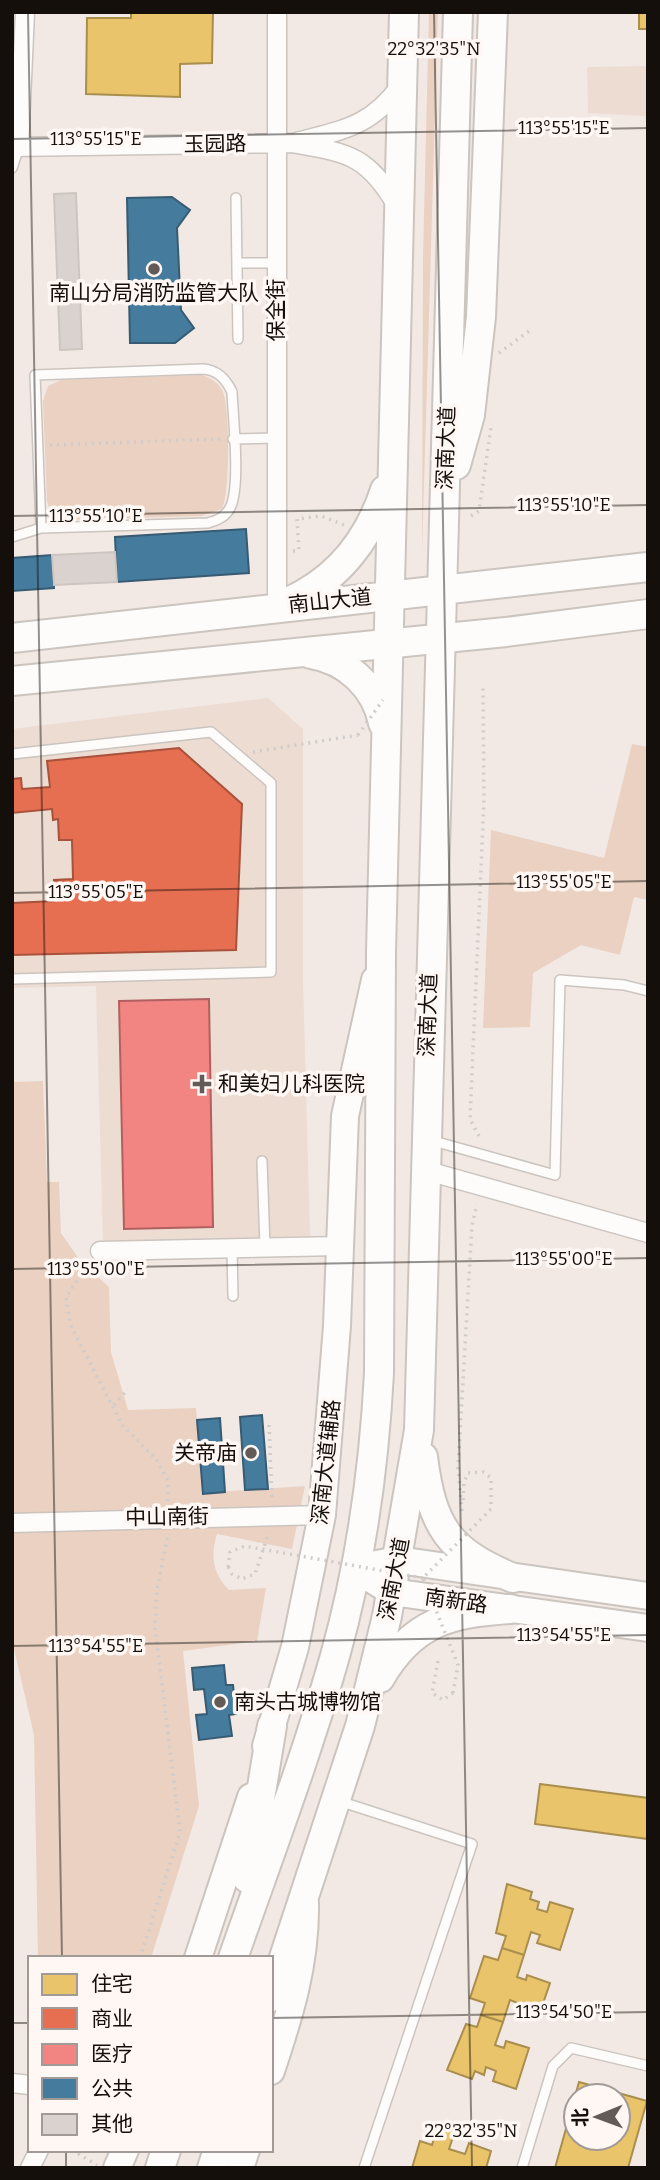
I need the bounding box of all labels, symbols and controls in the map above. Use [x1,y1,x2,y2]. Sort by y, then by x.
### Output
text: 22°32'35"N [388,38,480,60]
text: 113°55'15"E [518,117,610,139]
text: 113°55'15"E [50,128,142,150]
street label: 玉园路 [183,130,247,158]
marker: 南山分局消防监管大队 [146,261,162,277]
street label: 保全街 [263,279,289,342]
place label: 南山分局消防监管大队 [49,280,259,306]
street label: 深南大道 [432,406,460,490]
text: 113°55'10"E [517,494,611,516]
text: 113°55'10"E [49,505,143,527]
street label: 南山大道 [287,584,373,618]
text: 113°55'05"E [516,871,612,893]
text: 113°55'05"E [48,881,144,903]
street label: 深南大道 [414,973,442,1057]
place label: 和美妇儿科医院 [218,1071,365,1097]
marker: 和美妇儿科医院 [192,1074,212,1094]
text: 113°55'00"E [515,1248,613,1270]
text: 113°55'00"E [47,1258,145,1280]
street label: 深南大道辅路 [306,1398,346,1526]
place label: 关帝庙 [174,1440,237,1466]
marker: 关帝庙 [243,1445,259,1461]
street label: 中山南街 [125,1503,209,1531]
street label: 深南大道 [373,1535,415,1623]
street label: 南新路 [423,1584,489,1618]
text: 113°54'55"E [517,1624,611,1646]
text: 113°54'55"E [49,1635,143,1657]
place label: 南头古城博物馆 [234,1689,381,1715]
marker: 南头古城博物馆 [212,1694,228,1710]
legend [28,1956,273,2152]
text: 住宅 [91,1971,133,1997]
text: 113°54'50"E [516,2001,612,2023]
text: 商业 [91,2006,133,2032]
text: 医疗 [91,2041,133,2067]
text: 公共 [91,2076,133,2102]
north arrow [562,2082,632,2152]
text: 北 [569,2108,592,2127]
text: 其他 [91,2111,133,2137]
text: 22°32'35"N [425,2120,517,2142]

